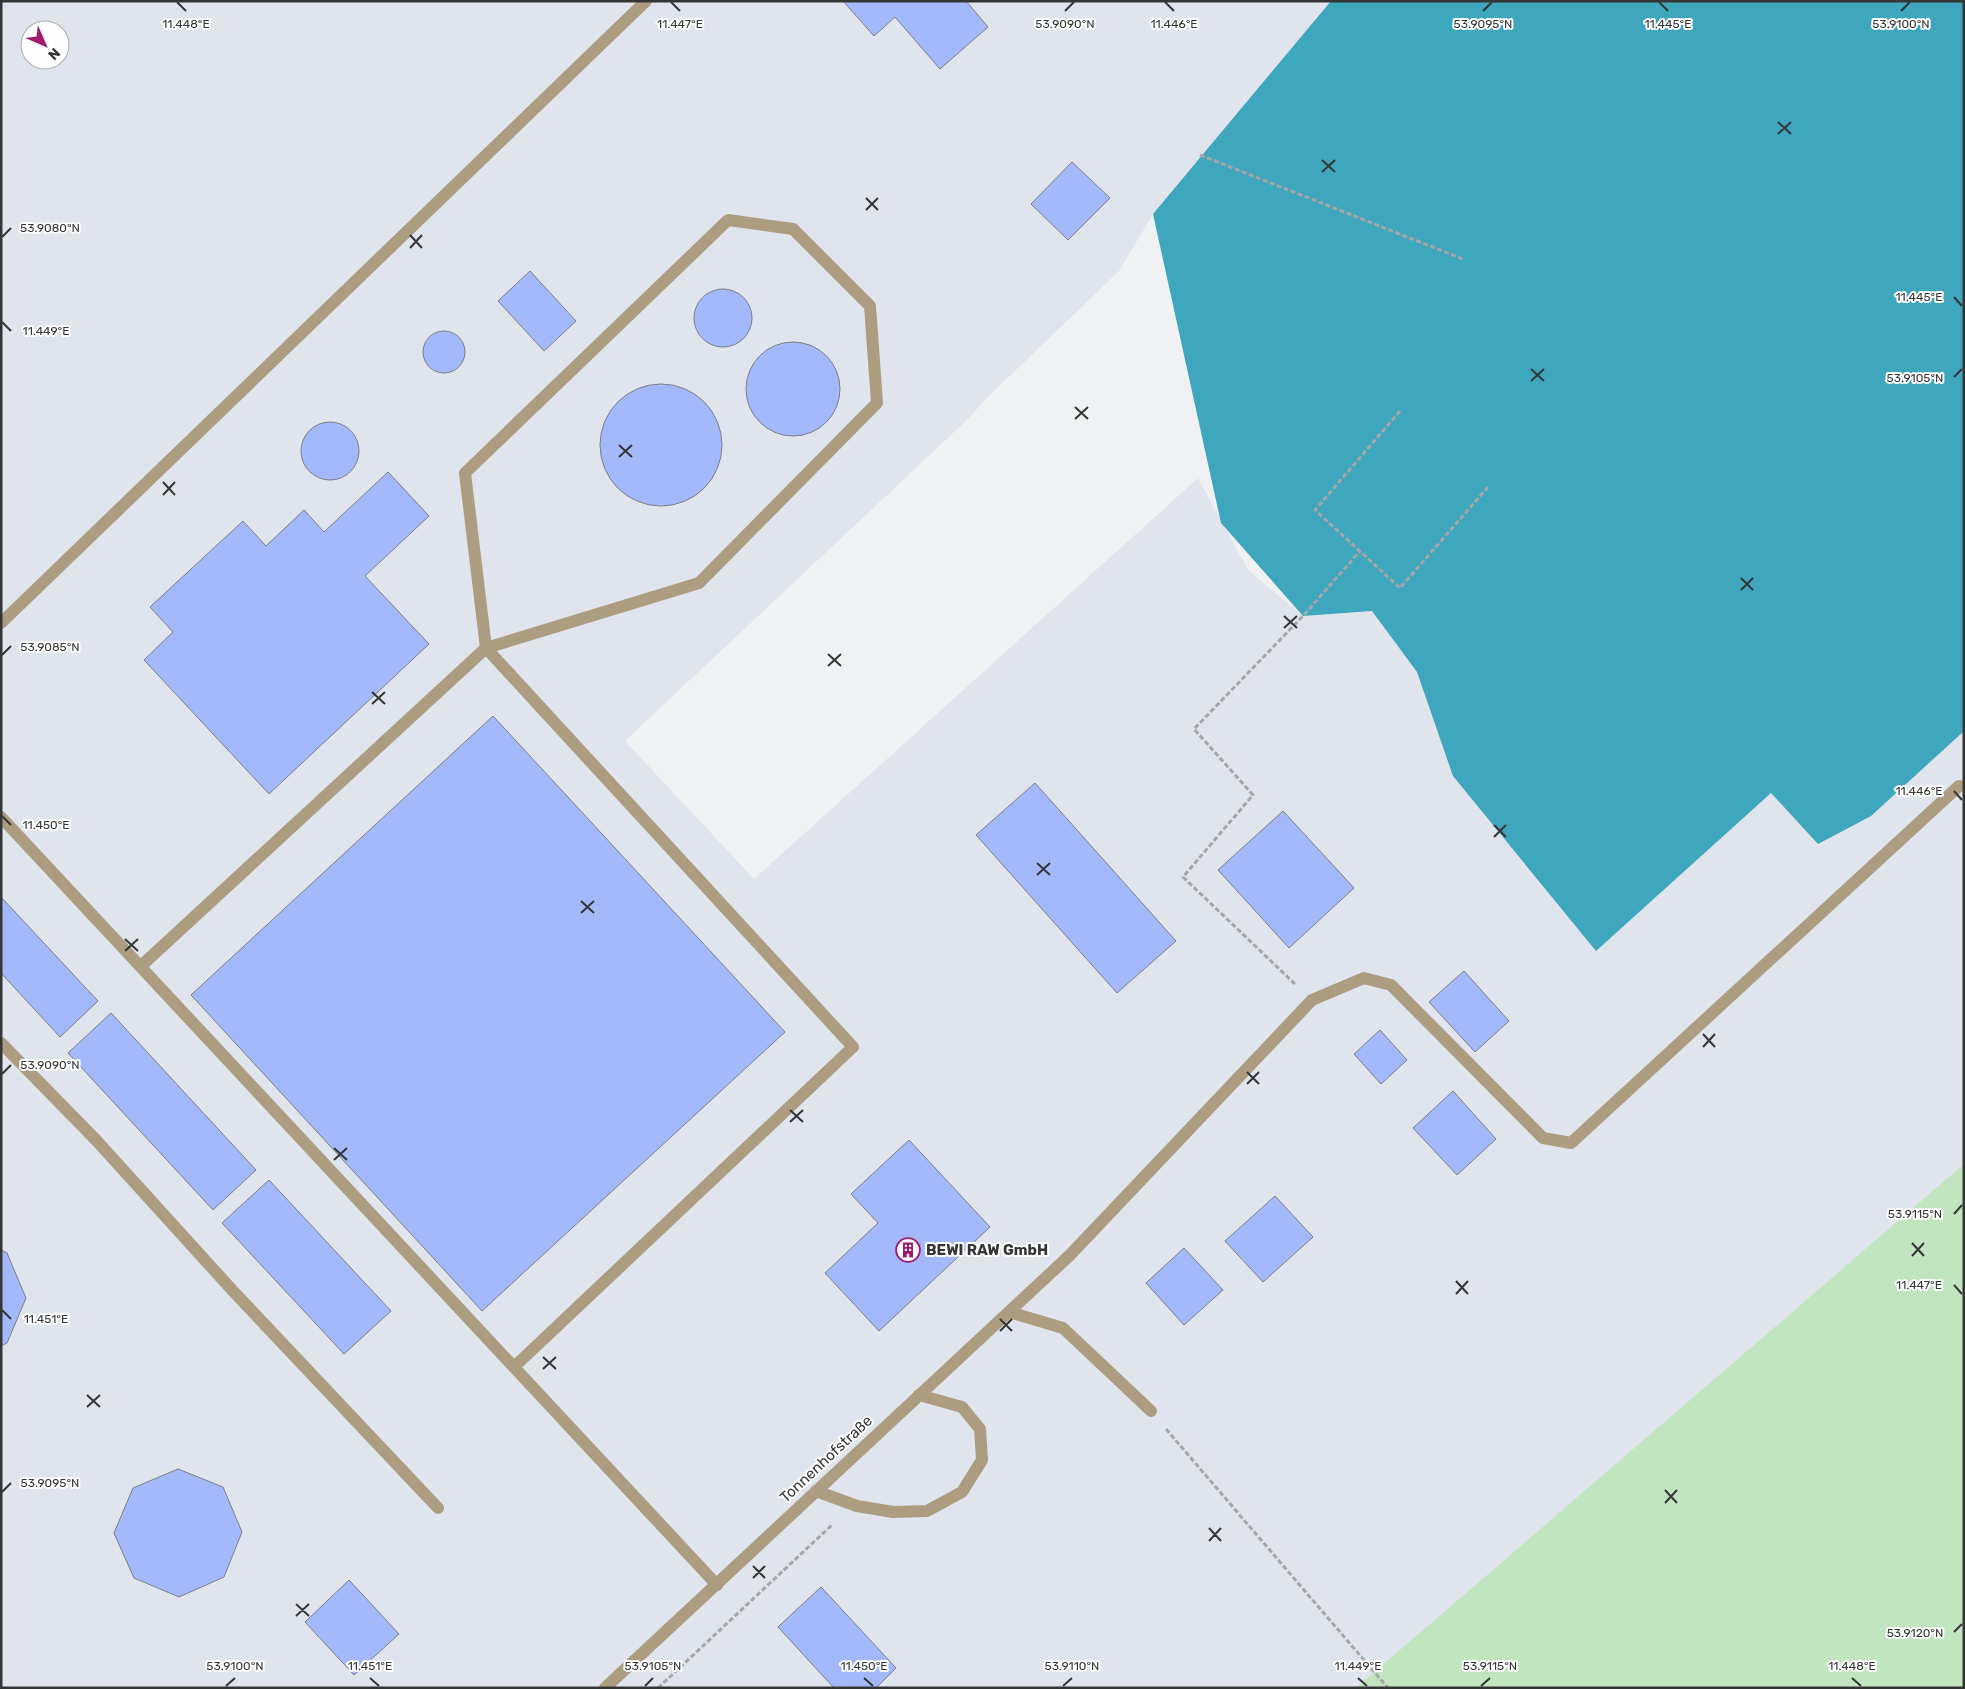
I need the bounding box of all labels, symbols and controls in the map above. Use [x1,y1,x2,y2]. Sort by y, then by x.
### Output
text: 11.448°E [162,17,210,31]
text: 11.447°E [657,17,703,31]
text: 53.9090°N [1035,17,1095,31]
text: 11.446°E [1150,17,1198,31]
text: 53.9095°N [1454,17,1512,31]
text: 11.445°E [1644,17,1692,31]
text: 53.9100°N [1872,17,1930,31]
north arrow [20,20,70,70]
text: N [44,44,63,63]
text: 53.9080°N [20,221,80,235]
text: 11.445°E [1895,290,1943,304]
text: 11.449°E [23,324,69,338]
text: 53.9105°N [1887,371,1943,385]
text: 53.9085°N [20,640,80,654]
text: 11.446°E [1895,784,1943,798]
text: 11.450°E [22,818,70,832]
text: 53.9090°N [20,1058,80,1072]
text: 53.9115°N [1888,1207,1942,1221]
building icon: BEWI RAW GmbH [895,1237,921,1263]
place label: BEWI RAW GmbH [926,1241,1048,1259]
text: 11.447°E [1896,1278,1942,1292]
text: 11.451°E [24,1312,68,1326]
street label: Tonnenhofstraße [776,1412,876,1506]
text: 53.9095°N [21,1476,79,1490]
text: 53.9120°N [1887,1626,1943,1640]
text: 53.9100°N [206,1659,264,1673]
text: 11.451°E [348,1659,392,1673]
text: 53.9105°N [625,1659,681,1673]
text: 11.450°E [840,1659,888,1673]
text: 53.9110°N [1045,1659,1099,1673]
text: 11.449°E [1335,1659,1381,1673]
text: 53.9115°N [1463,1659,1517,1673]
text: 11.448°E [1828,1659,1876,1673]

